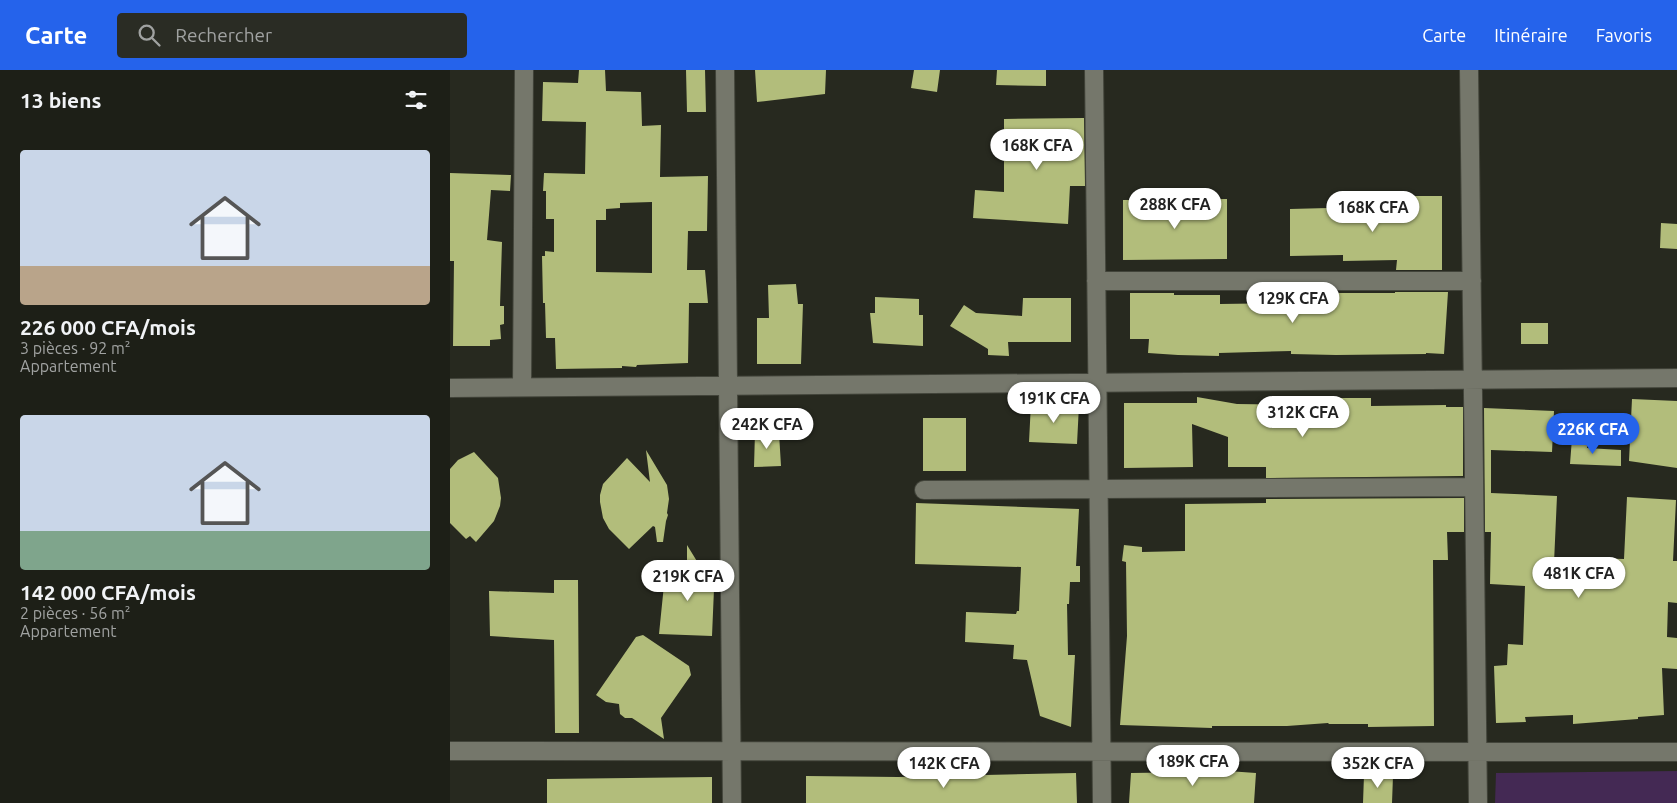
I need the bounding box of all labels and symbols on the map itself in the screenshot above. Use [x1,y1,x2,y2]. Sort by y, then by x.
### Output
pin: 168K CFA [985,128,1089,171]
pin: 288K CFA [1123,188,1227,230]
pin: 168K CFA [1321,190,1425,233]
pin: 129K CFA [1241,282,1345,324]
pin: 191K CFA [1002,382,1106,424]
pin: 312K CFA [1251,396,1355,438]
pin: 242K CFA [715,408,819,450]
pin: 226K CFA [1541,412,1645,455]
pin: 481K CFA [1527,556,1631,599]
pin: 219K CFA [636,560,740,602]
pin: 189K CFA [1141,744,1245,787]
pin: 142K CFA [892,746,996,789]
pin: 352K CFA [1326,746,1430,789]

